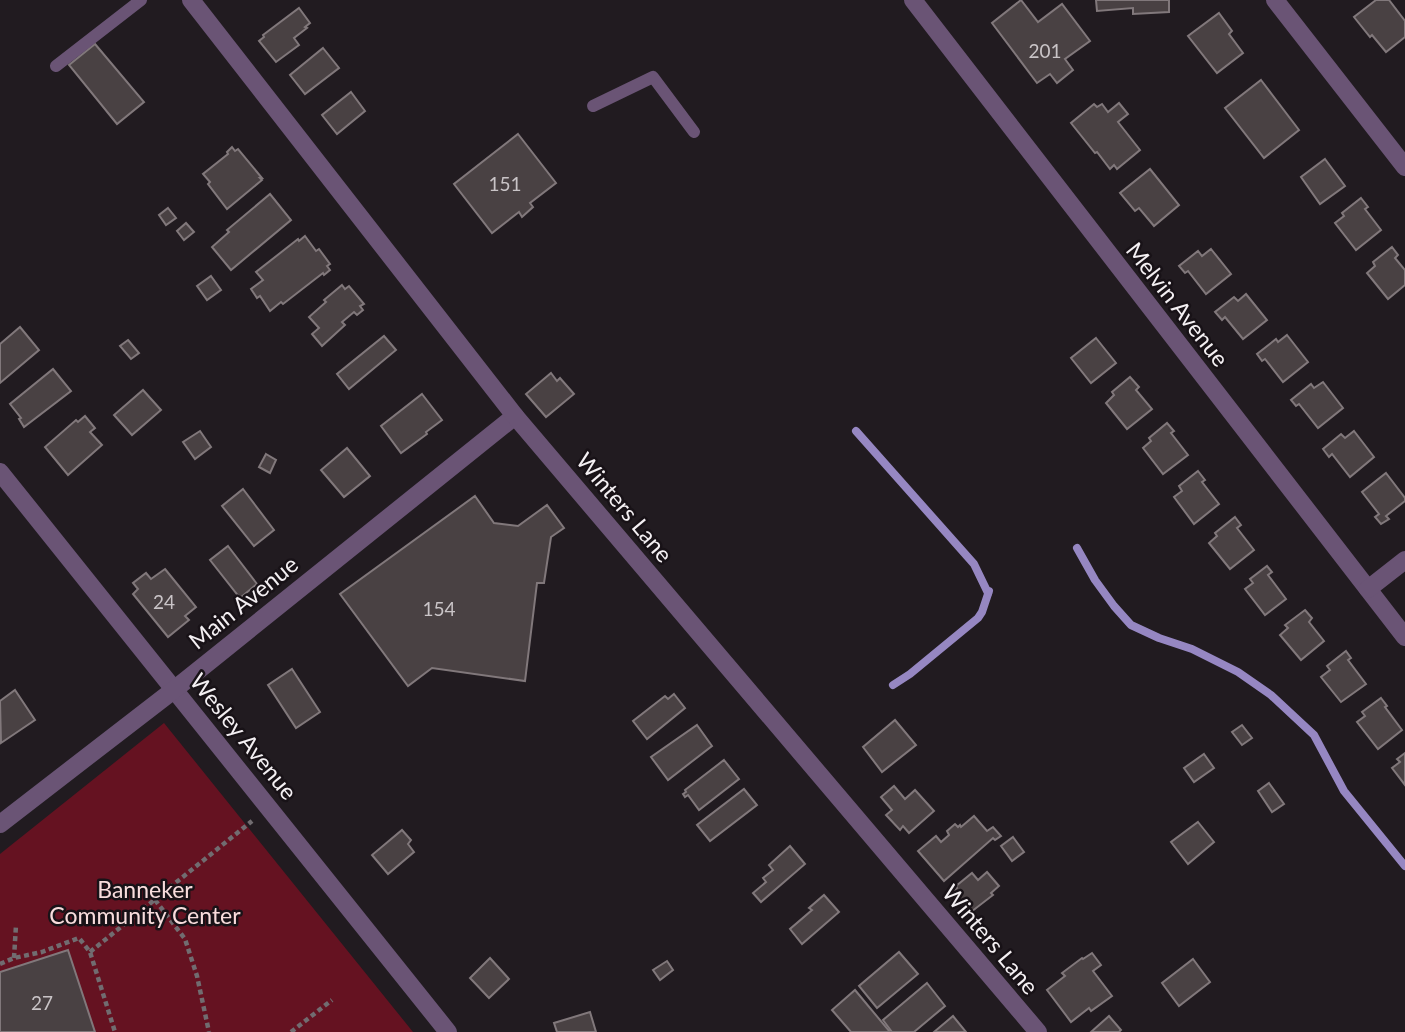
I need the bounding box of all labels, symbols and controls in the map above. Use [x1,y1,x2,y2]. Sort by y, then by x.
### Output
house number: 201 [1028,39,1062,62]
house number: 151 [488,172,522,195]
street label: Melvin Avenue [1121,236,1235,372]
street label: Winters Lane [571,446,679,568]
street label: Main Avenue [183,550,303,654]
house number: 24 [153,590,175,613]
house number: 154 [422,597,456,620]
street label: Wesley Avenue [185,667,303,805]
park label: Banneker Community Center [49,875,241,929]
street label: Winters Lane [937,878,1045,1000]
house number: 27 [31,991,53,1014]

